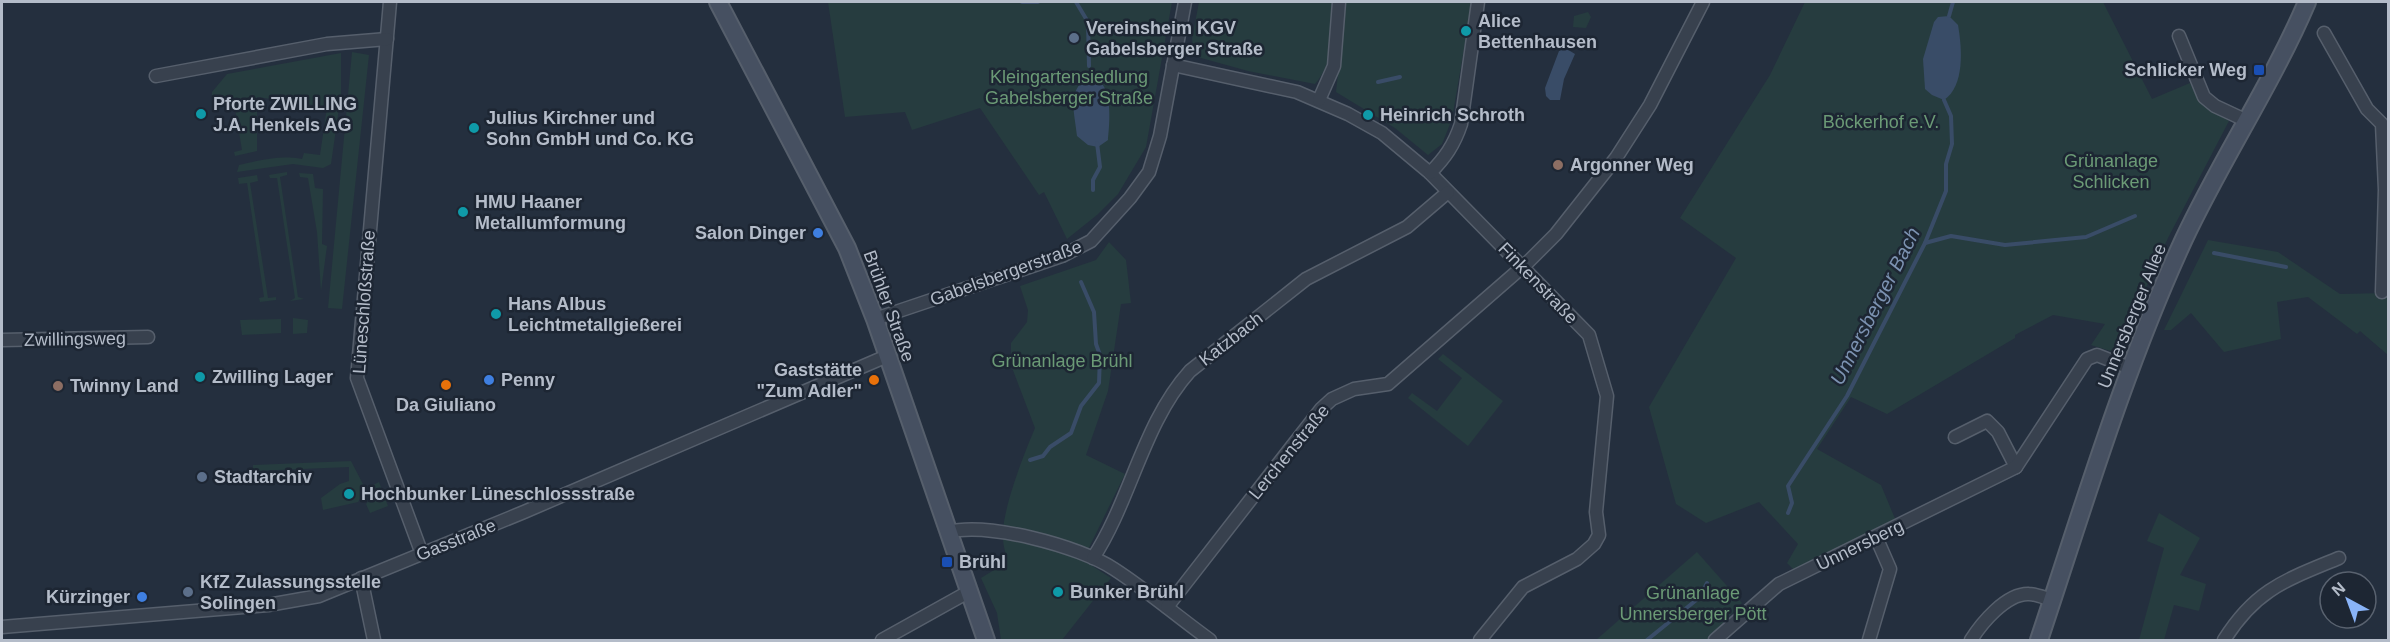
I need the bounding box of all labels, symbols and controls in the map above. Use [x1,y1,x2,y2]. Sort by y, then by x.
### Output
place label: Alice Bettenhausen [1478,11,1597,52]
place label: Vereinsheim KGV Gabelsberger Straße [1086,18,1263,59]
marker: Alice Bettenhausen [1459,24,1473,38]
marker: Vereinsheim KGV Gabelsberger Straße [1067,31,1081,45]
place label: Schlicker Weg [2124,60,2247,80]
marker: Schlicker Weg [2252,63,2266,77]
park label: Kleingartensiedlung Gabelsberger Straße [985,67,1153,108]
place label: Pforte ZWILLING J.A. Henkels AG [213,94,357,135]
place label: Heinrich Schroth [1380,105,1525,125]
marker: Pforte ZWILLING J.A. Henkels AG [194,107,208,121]
place label: Julius Kirchner und Sohn GmbH und Co. KG [486,108,694,149]
marker: Heinrich Schroth [1361,108,1375,122]
park label: Böckerhof e.V. [1823,112,1939,132]
marker: Julius Kirchner und Sohn GmbH und Co. KG [467,121,481,135]
park label: Grünanlage Schlicken [2064,151,2158,192]
place label: Argonner Weg [1570,155,1694,175]
marker: Argonner Weg [1551,158,1565,172]
place label: HMU Haaner Metallumformung [475,192,626,233]
marker: HMU Haaner Metallumformung [456,205,470,219]
place label: Salon Dinger [695,223,806,243]
water label: Unnersberger Bach [1826,224,1924,388]
marker: Salon Dinger [811,226,825,240]
street label: Lüneschloßstraße [349,229,379,375]
street label: Gabelsbergerstraße [927,236,1085,310]
street label: Finkenstraße [1494,238,1582,328]
street label: Unnersberger Allee [2094,241,2170,391]
street label: Brühler Straße [860,248,918,364]
place label: Hans Albus Leichtmetallgießerei [508,294,682,335]
marker: Hans Albus Leichtmetallgießerei [489,307,503,321]
street label: Katzbach [1195,308,1267,370]
street label: Zwillingsweg [24,328,126,350]
park label: Grünanlage Brühl [991,351,1133,371]
place label: Gaststätte "Zum Adler" [757,360,862,401]
place label: Zwilling Lager [212,367,333,387]
marker: Zwilling Lager [193,370,207,384]
place label: Penny [501,370,555,390]
marker: Penny [482,373,496,387]
marker: Gaststätte "Zum Adler" [867,373,881,387]
place label: Twinny Land [70,376,179,396]
marker: Da Giuliano [439,378,453,392]
marker: Twinny Land [51,379,65,393]
place label: Da Giuliano [396,395,496,415]
street label: Lerchenstraße [1245,401,1333,503]
place label: Stadtarchiv [214,467,312,487]
marker: Stadtarchiv [195,470,209,484]
place label: Hochbunker Lüneschlossstraße [361,484,635,504]
marker: Hochbunker Lüneschlossstraße [342,487,356,501]
street label: Gasstraße [413,515,499,565]
street label: Unnersberg [1813,515,1907,575]
place label: Brühl [959,552,1006,572]
marker: Brühl [940,555,954,569]
north arrow [2318,570,2378,630]
place label: KfZ Zulassungsstelle Solingen [200,572,381,613]
text: N [2329,579,2348,599]
place label: Bunker Brühl [1070,582,1184,602]
park label: Grünanlage Unnersberger Pött [1619,583,1767,624]
marker: KfZ Zulassungsstelle Solingen [181,585,195,599]
marker: Bunker Brühl [1051,585,1065,599]
place label: Kürzinger [46,587,130,607]
marker: Kürzinger [135,590,149,604]

